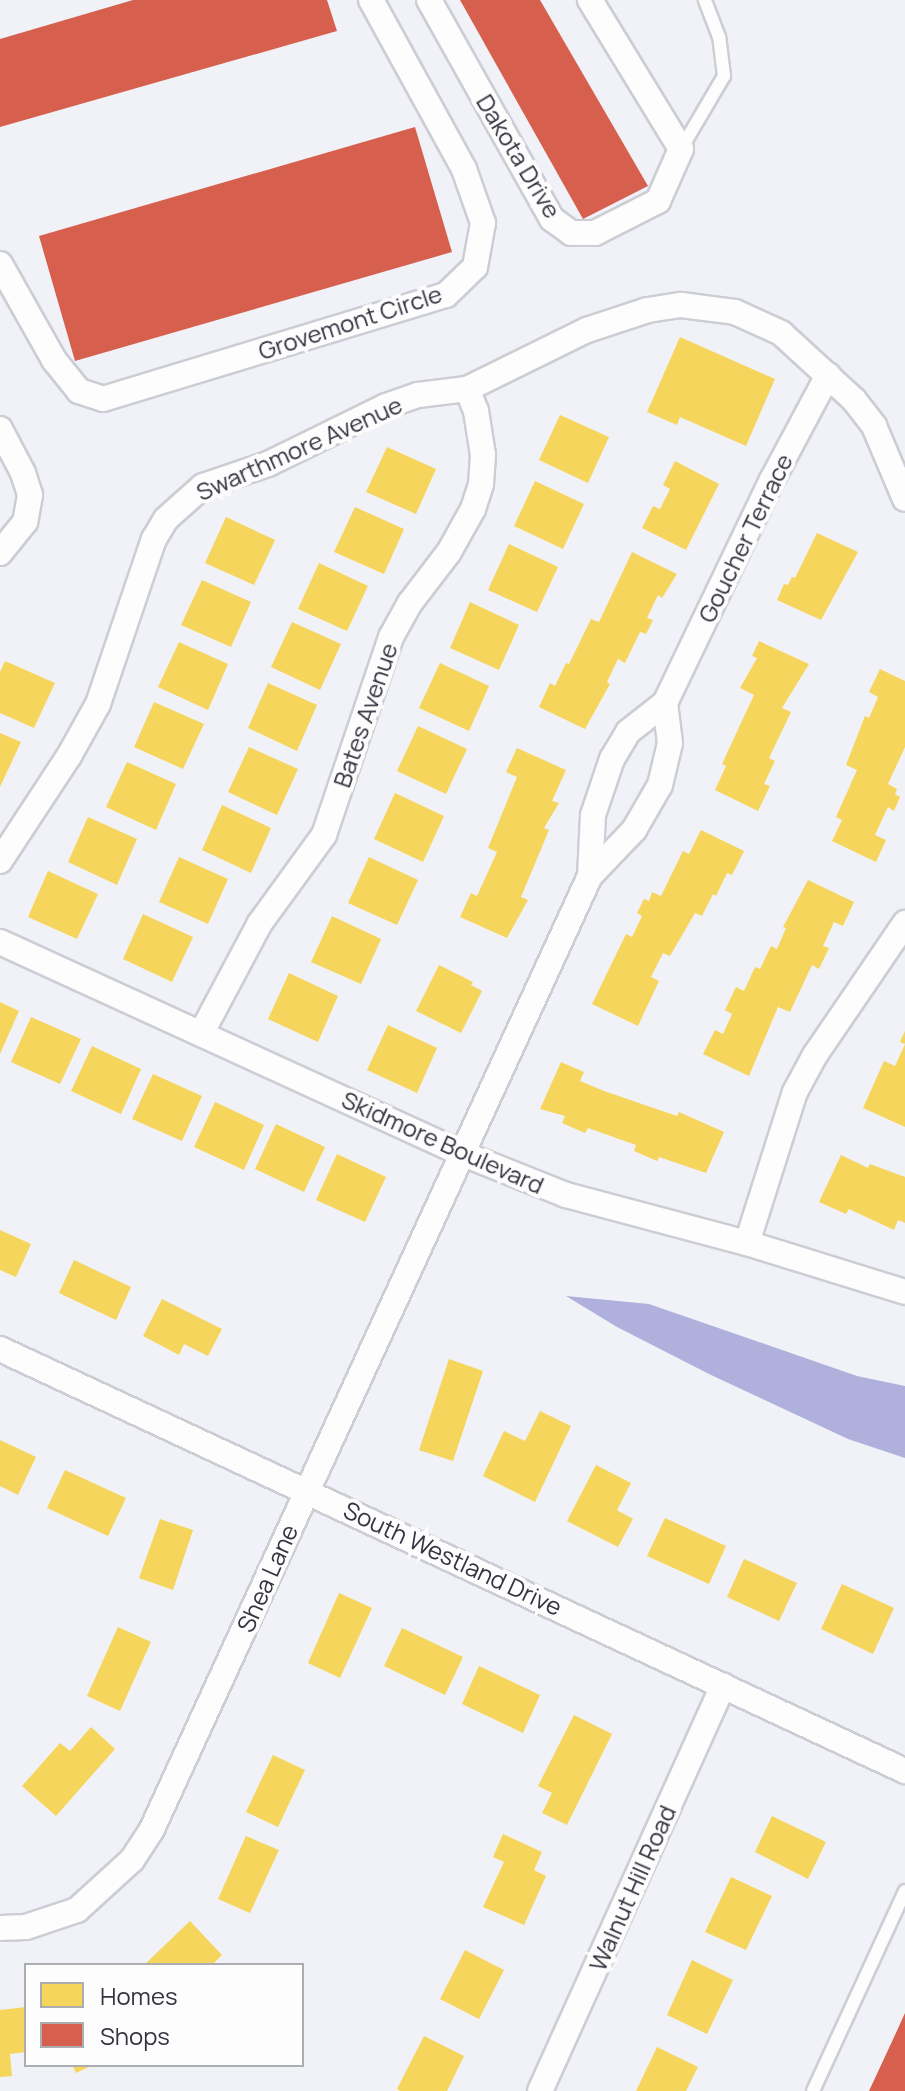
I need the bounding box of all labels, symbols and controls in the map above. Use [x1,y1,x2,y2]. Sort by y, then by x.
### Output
street label: Dakota Drive [471,89,567,223]
street label: Grovemont Circle [255,279,445,365]
street label: Swarthmore Avenue [192,390,406,506]
street label: Goucher Terrace [692,449,798,627]
street label: Bates Avenue [327,639,403,791]
street label: Skidmore Boulevard [338,1085,548,1199]
street label: South Westland Drive [339,1495,567,1621]
street label: Shea Lane [231,1520,303,1636]
street label: Walnut Hill Road [583,1801,681,1975]
legend [24,1963,304,2067]
text: Homes [100,1979,178,2012]
text: Shops [100,2019,170,2052]

